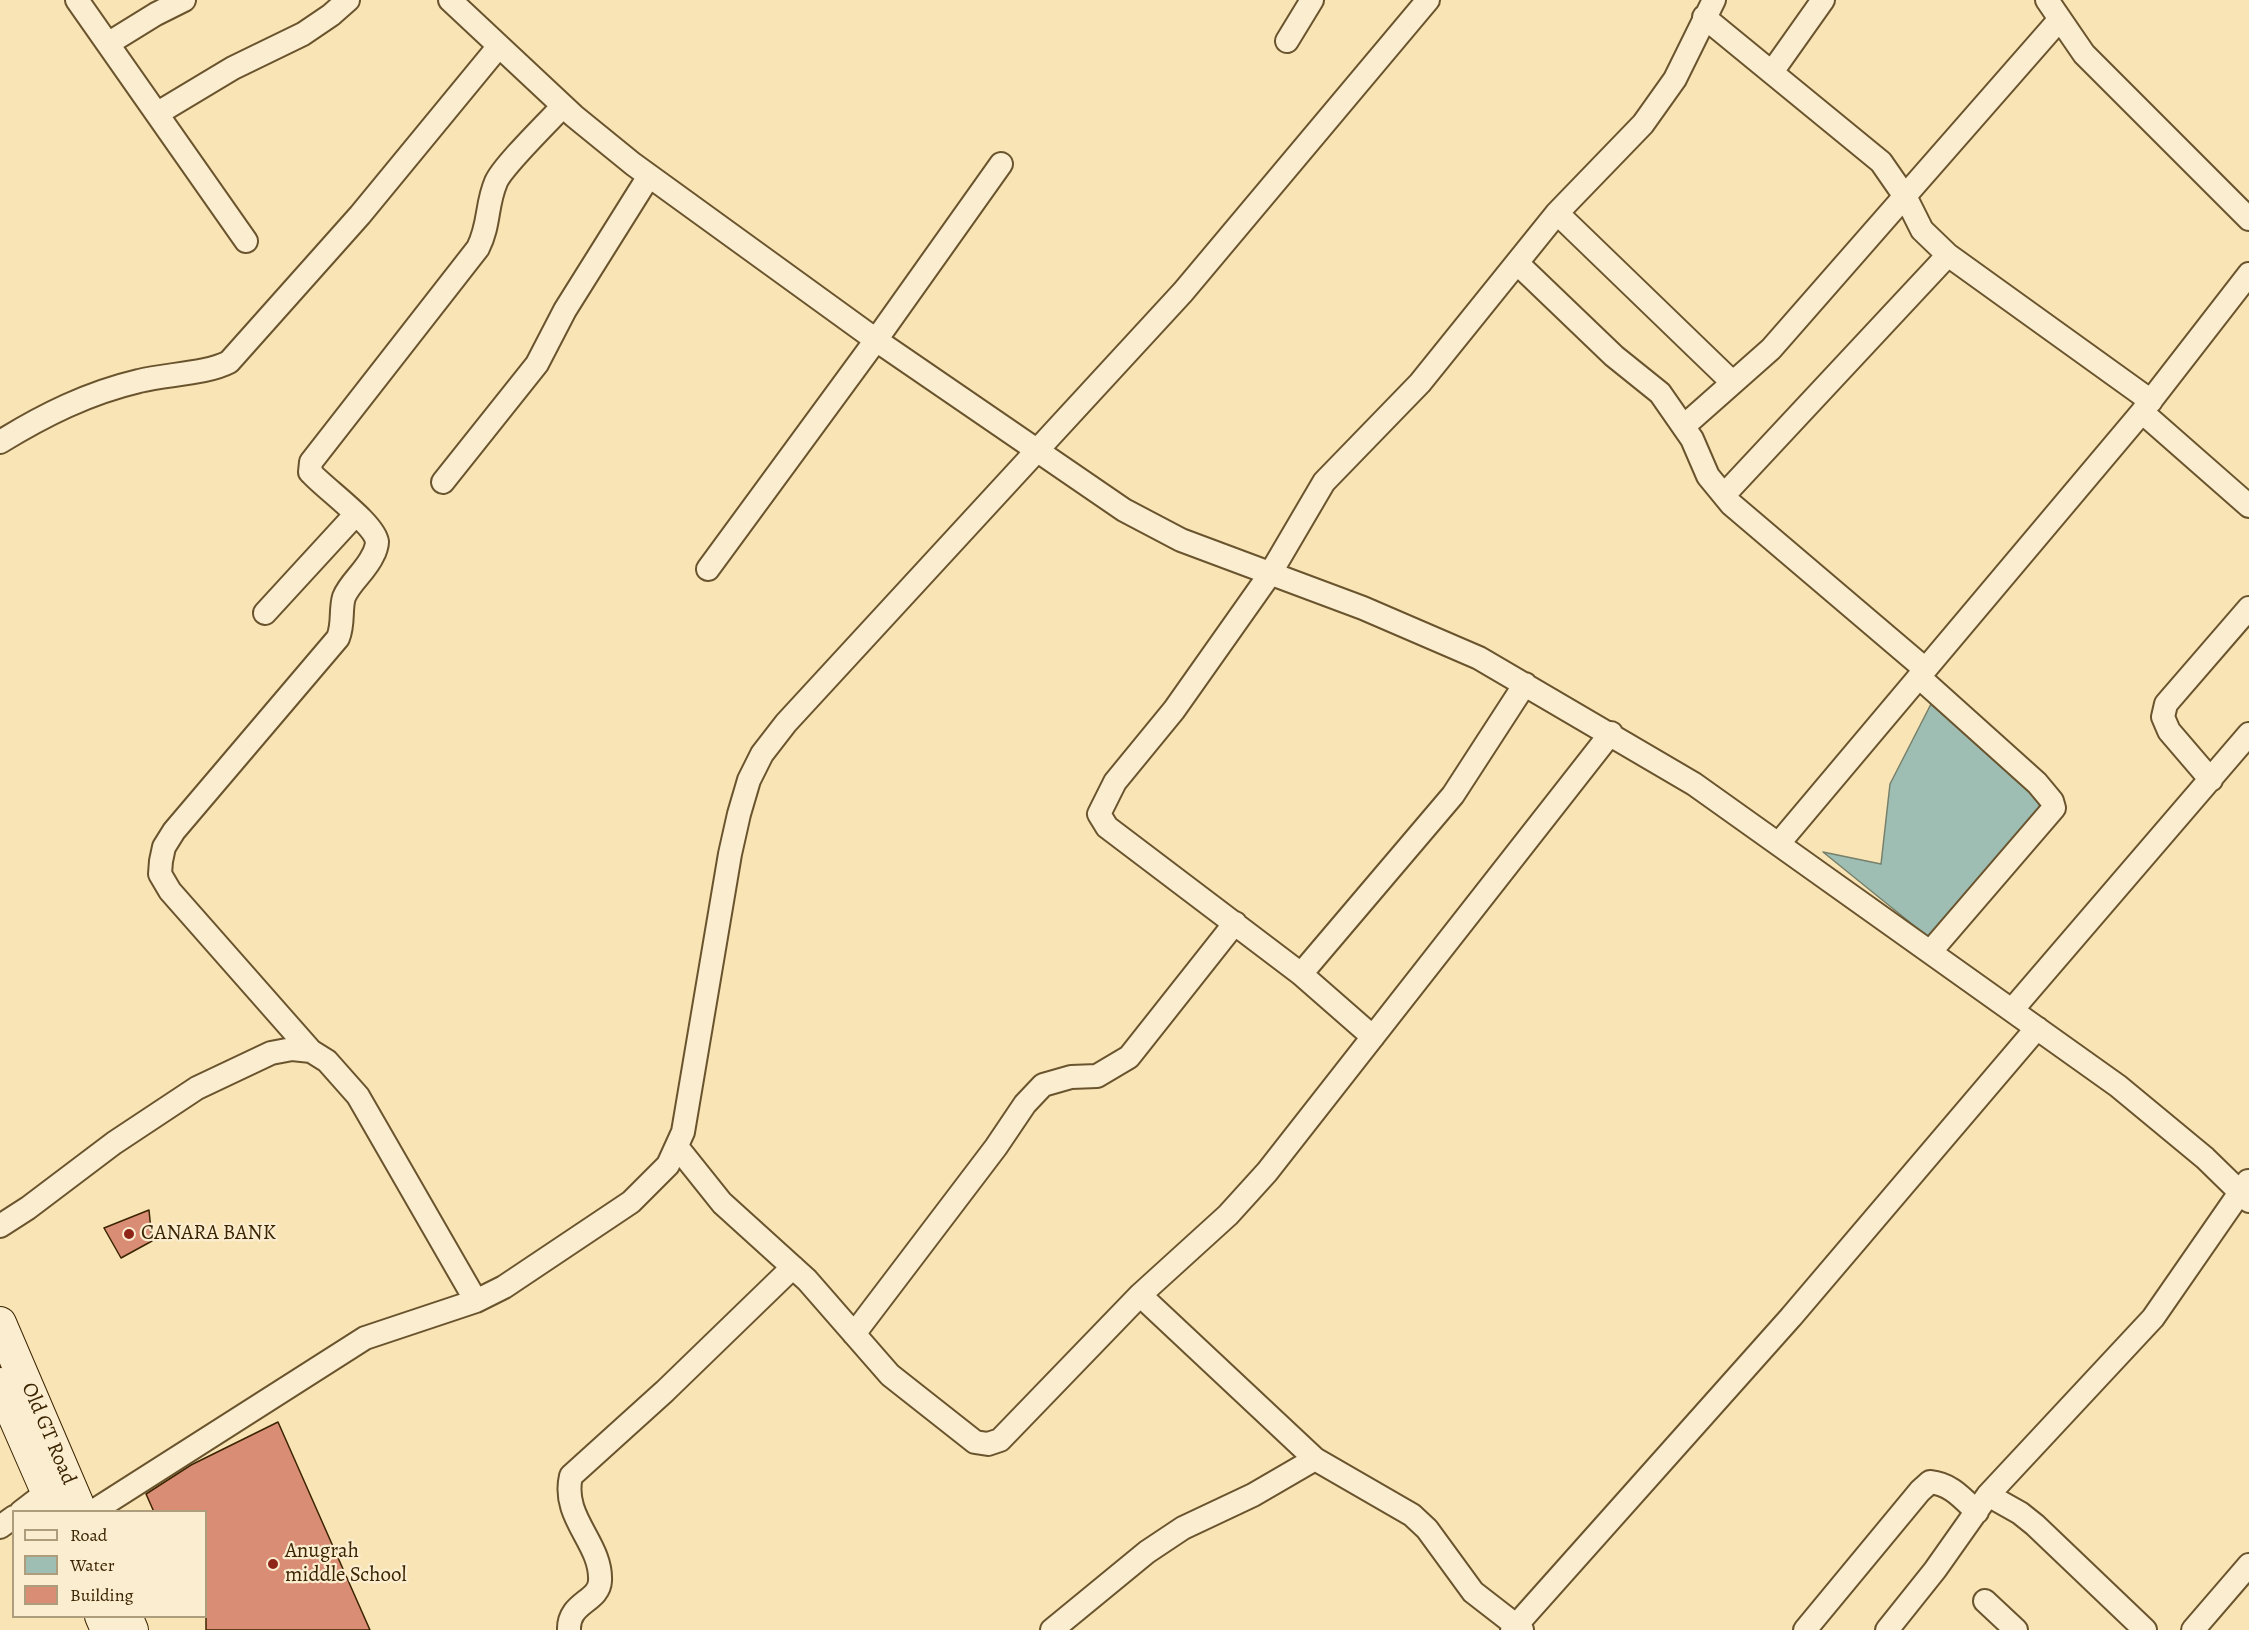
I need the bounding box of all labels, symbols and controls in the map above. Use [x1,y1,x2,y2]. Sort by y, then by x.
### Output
place label: CANARA BANK [141,1221,276,1247]
marker: CANARA BANK [122,1227,136,1241]
street label: Old GT Road [15,1379,81,1489]
legend [12,1510,207,1618]
text: Road [70,1523,107,1547]
place label: Anugrah middle School [285,1539,407,1589]
text: Water [70,1553,115,1577]
marker: Anugrah middle School [266,1557,280,1571]
text: Building [70,1583,134,1607]

